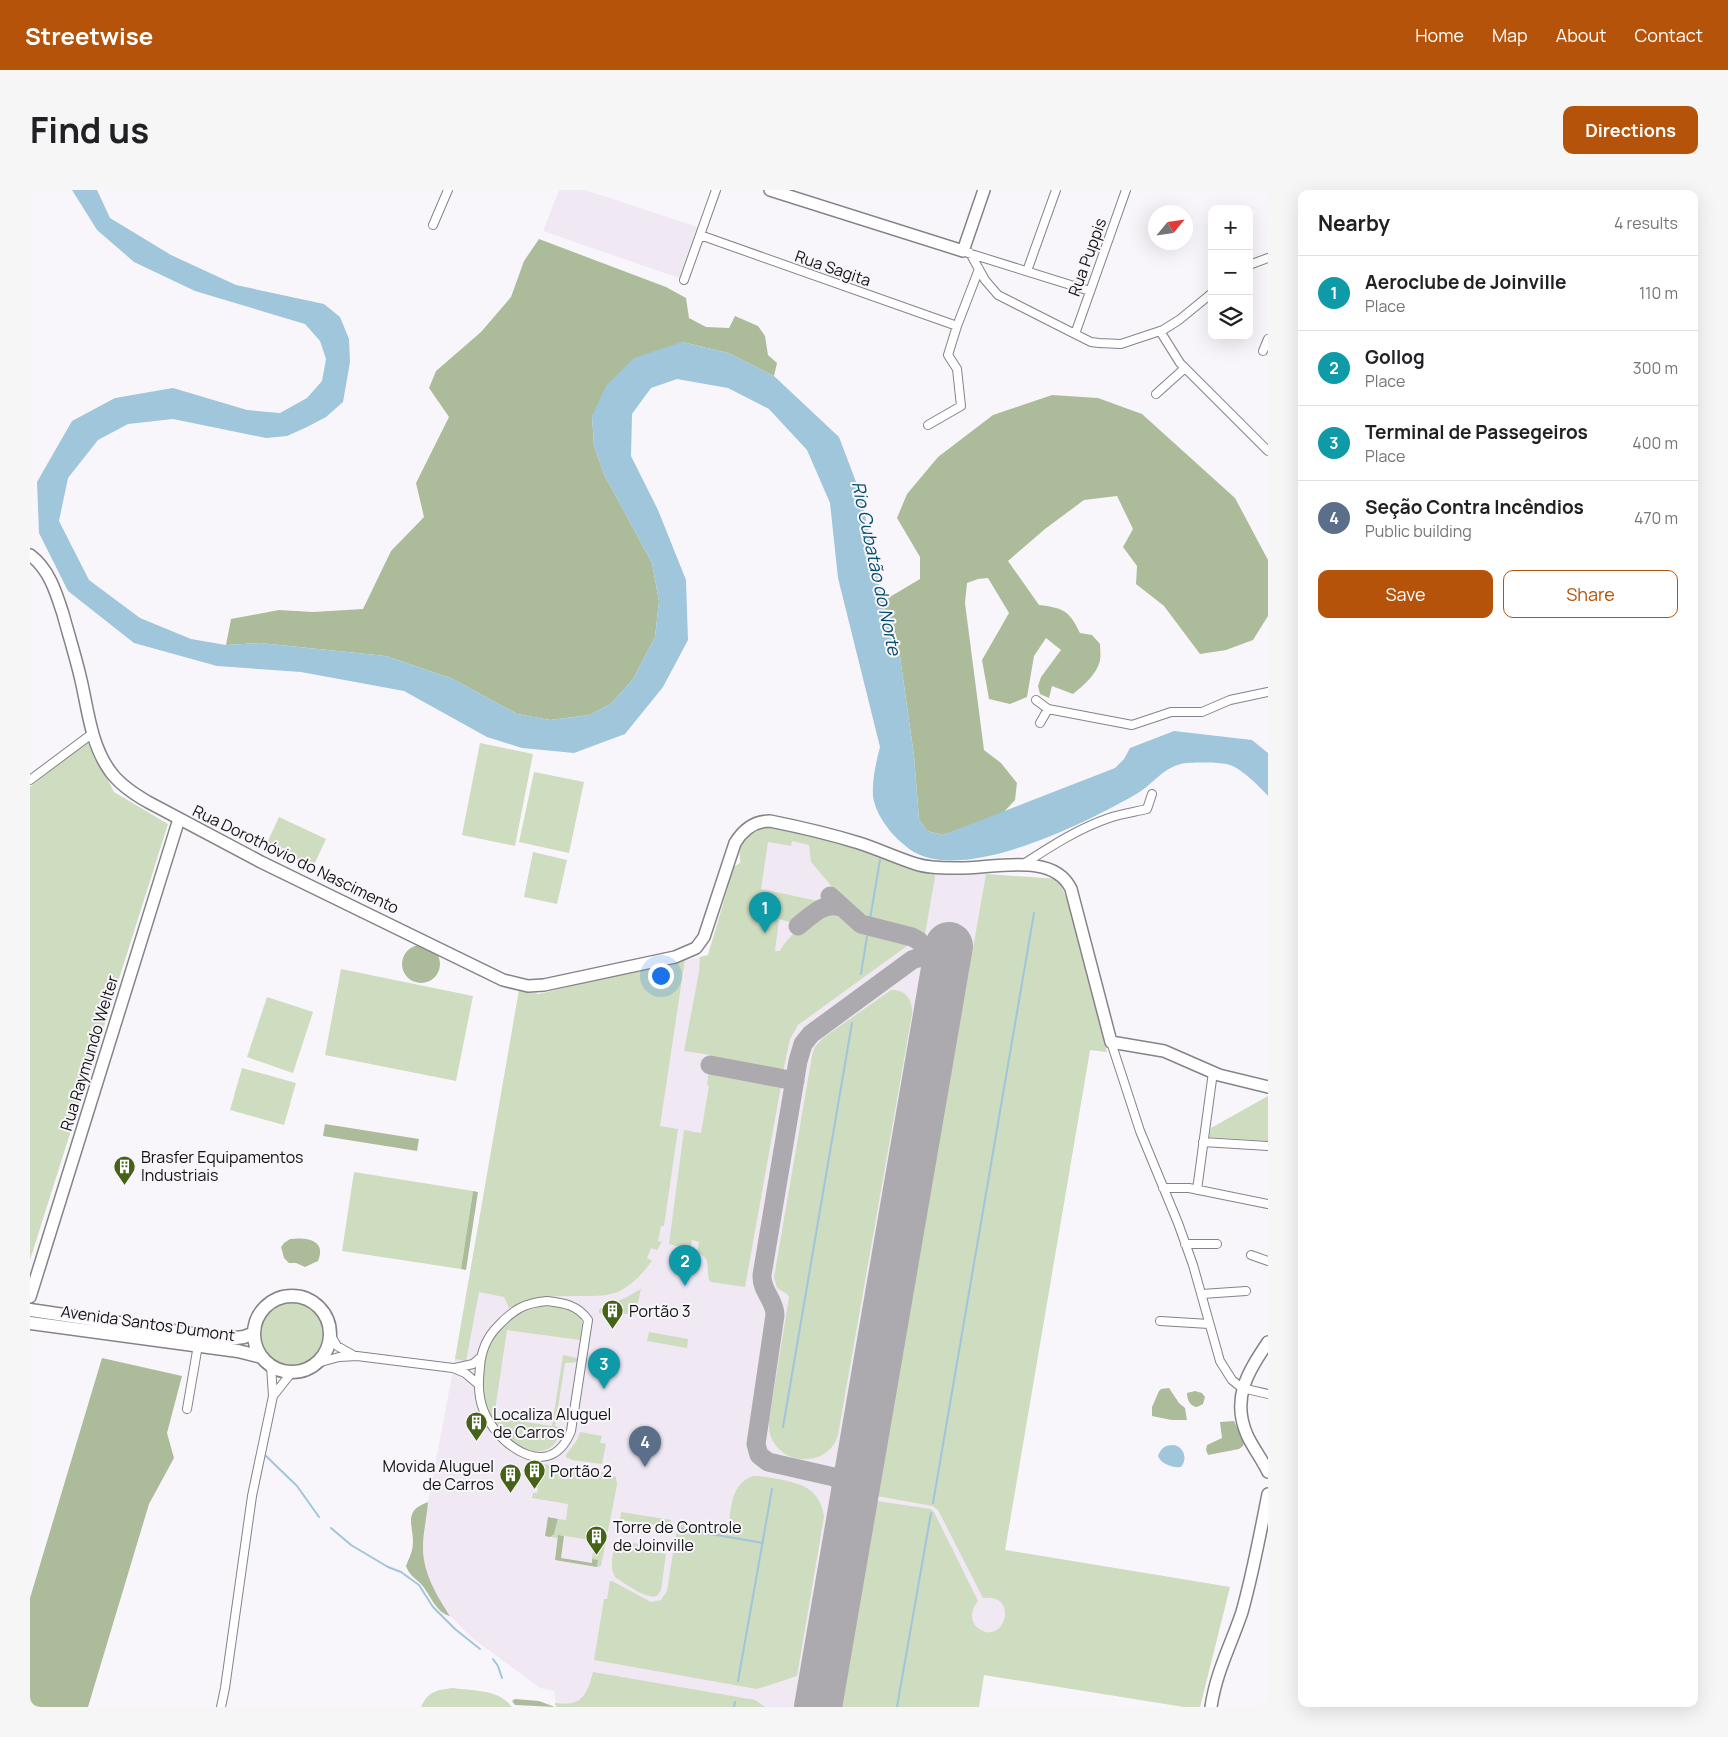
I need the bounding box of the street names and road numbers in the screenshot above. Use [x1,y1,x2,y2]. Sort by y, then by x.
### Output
street label: Rua Puppis [1063,215,1111,299]
street label: Rua Sagita [792,245,874,291]
street label: Rua Dorothóvio do Nascimento [189,799,403,919]
street label: Rua Raymundo Welter [55,972,123,1133]
street label: Avenida Santos Dumont [59,1300,237,1346]

